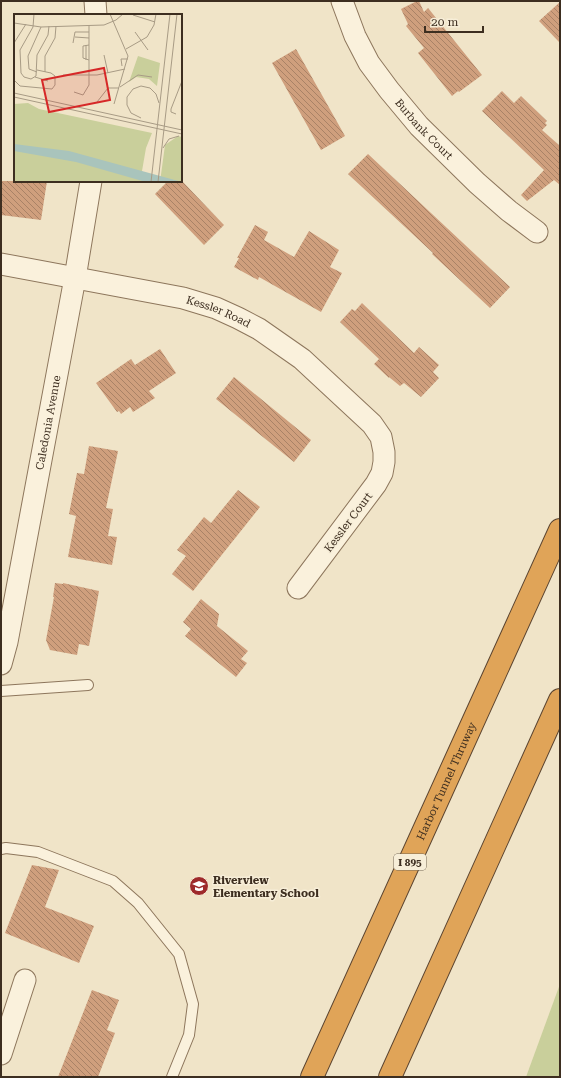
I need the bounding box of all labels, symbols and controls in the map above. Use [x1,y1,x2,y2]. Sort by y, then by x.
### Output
scale bar [425,8,483,34]
inset map [14,14,182,182]
text: 20 m [431,15,458,29]
street label: Burbank Court [392,96,455,163]
street label: Kessler Road [185,293,253,330]
street label: Caledonia Avenue [33,374,64,471]
street label: Kessler Court [322,490,375,555]
street label: Harbor Tunnel Thruway [414,720,479,842]
road number: I 895 [394,854,426,870]
place label: Riverview Elementary School [213,874,319,900]
school or university icon: Riverview Elementary School [188,875,210,897]

